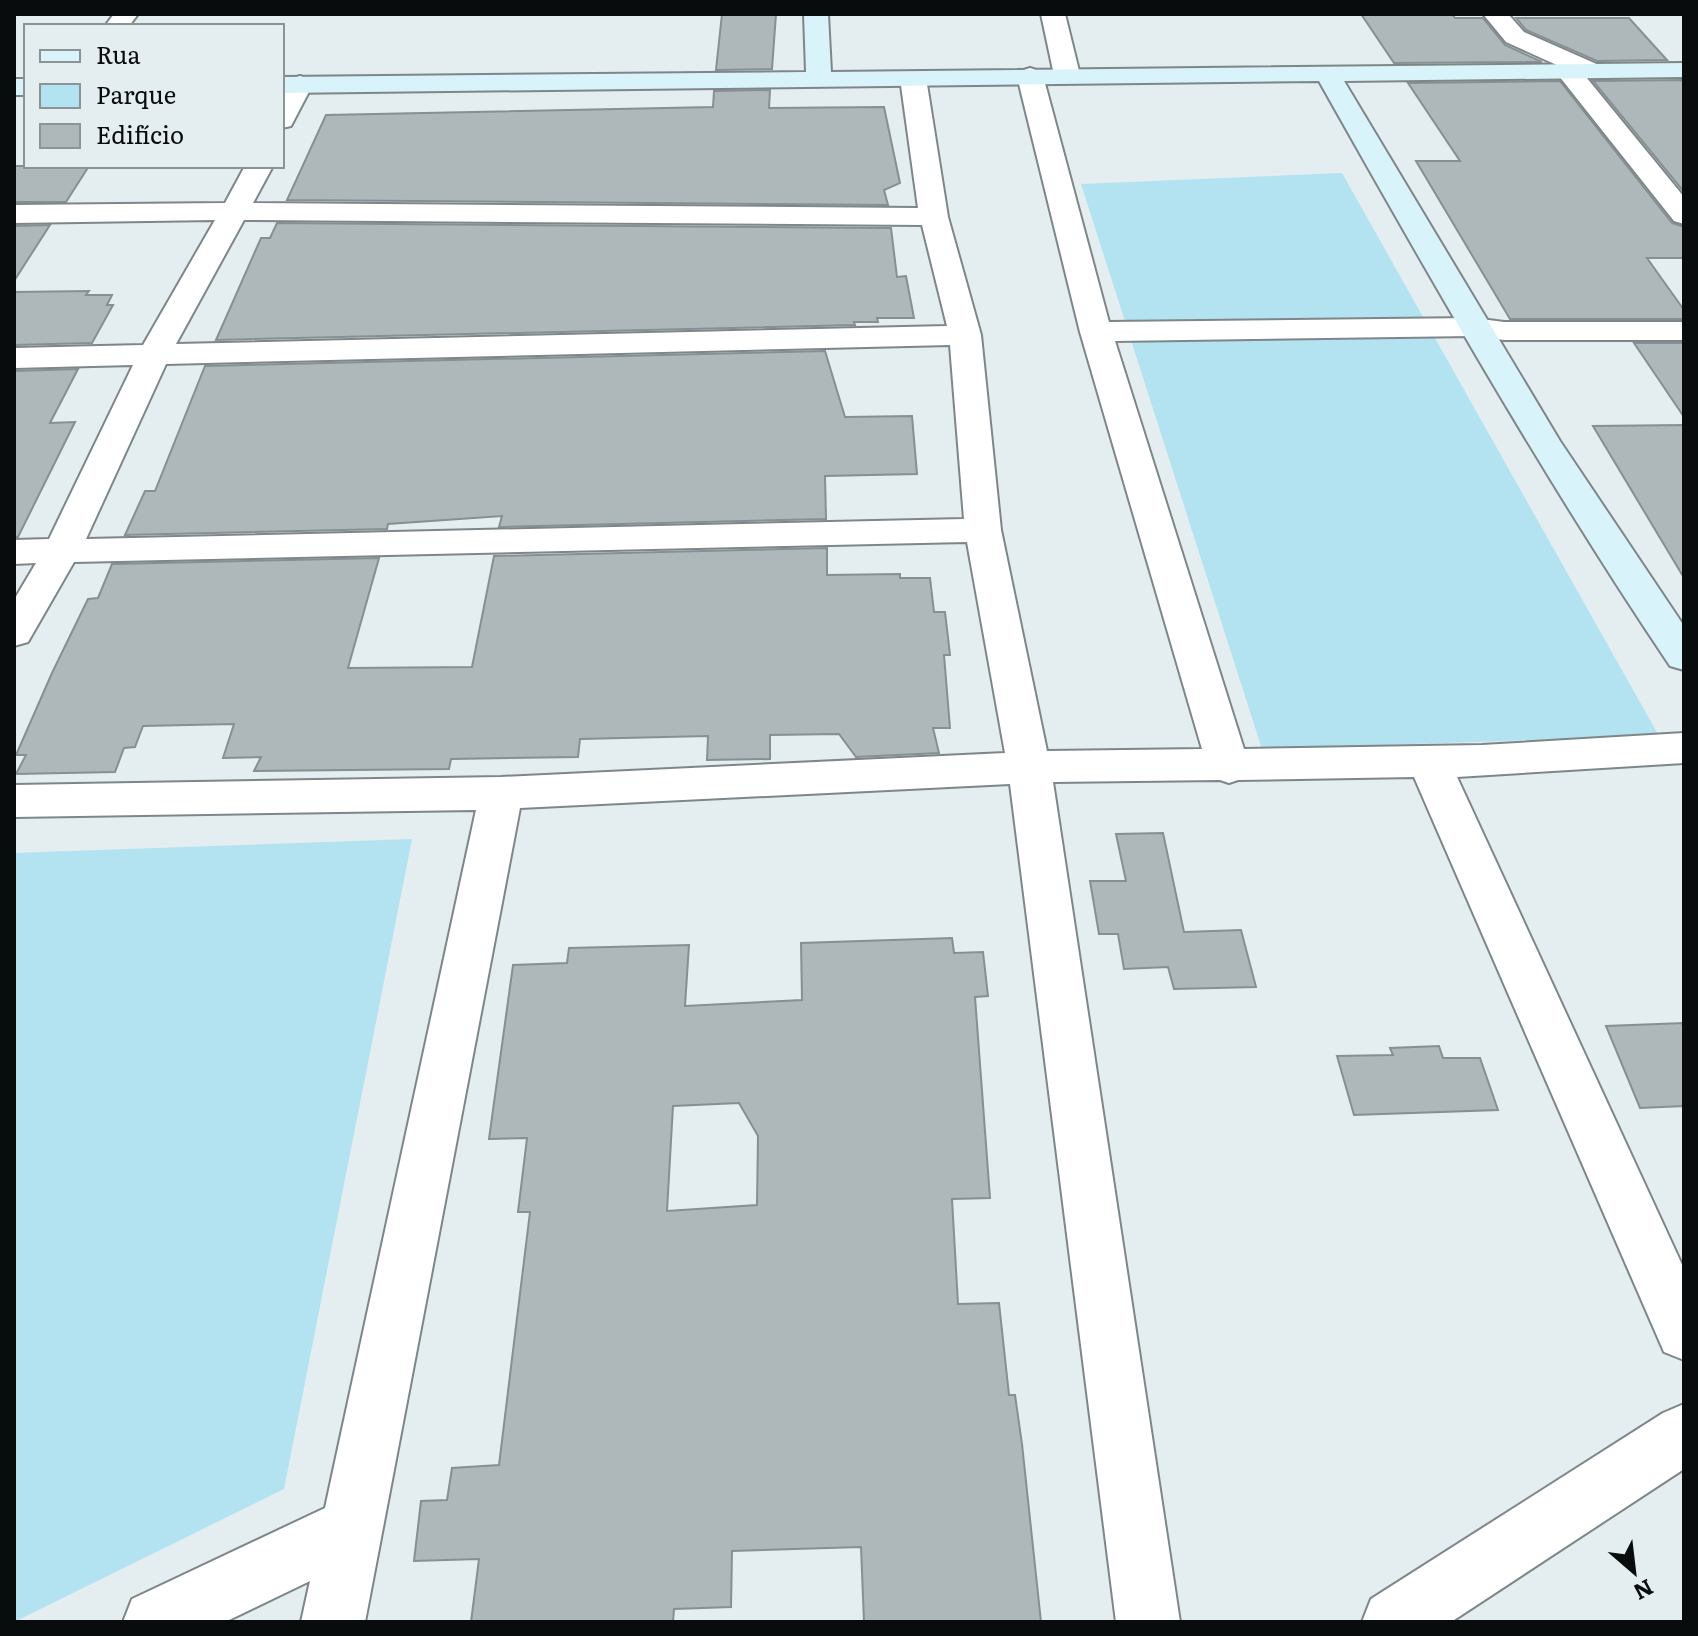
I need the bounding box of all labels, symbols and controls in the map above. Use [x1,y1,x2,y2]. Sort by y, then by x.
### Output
legend [24,24,284,168]
text: Rua [96,36,141,71]
text: Parque [96,76,176,111]
text: Edifício [96,116,184,151]
north arrow [1594,1532,1674,1612]
text: N [1628,1572,1660,1610]

